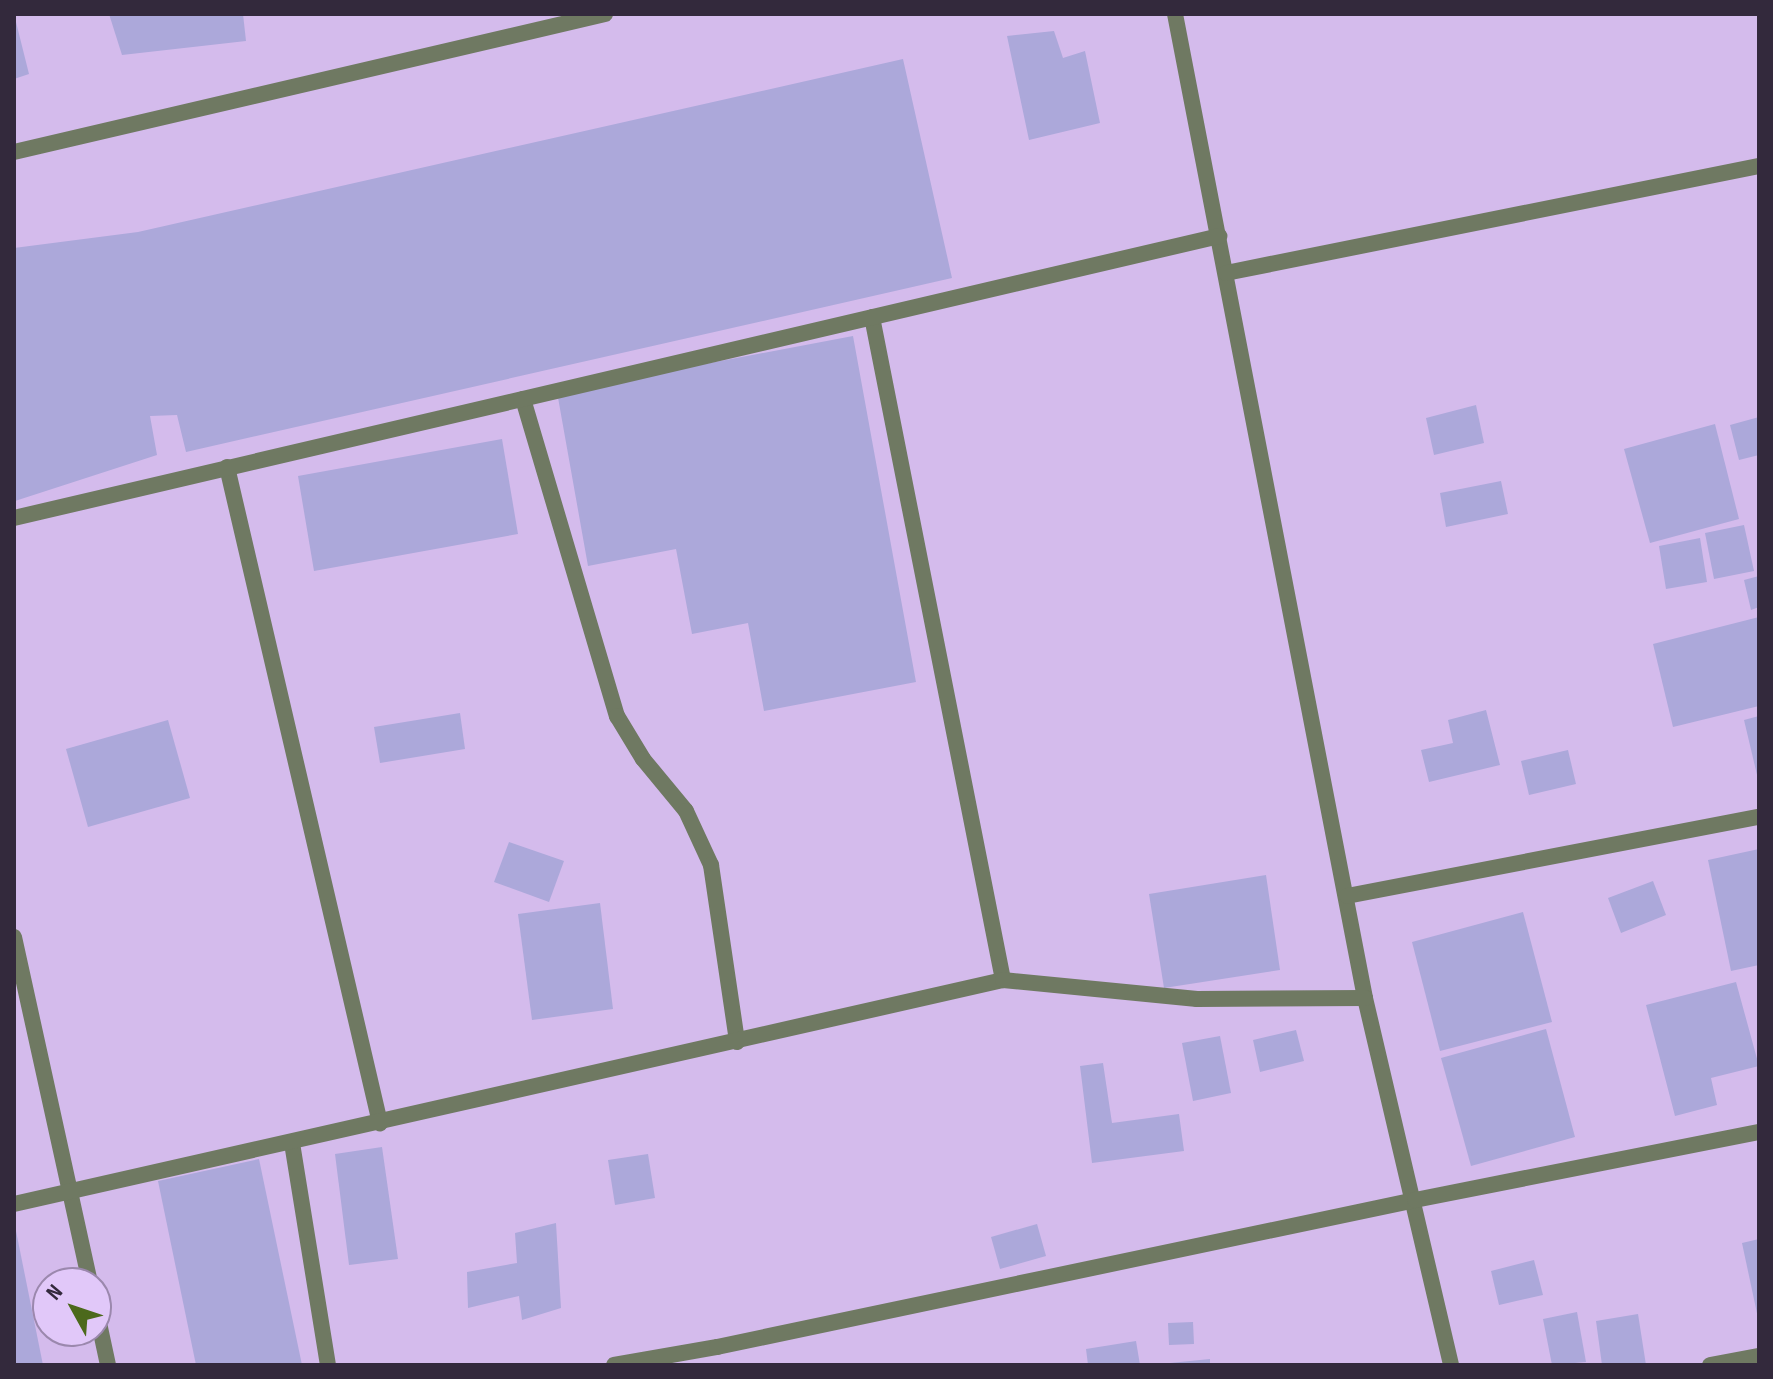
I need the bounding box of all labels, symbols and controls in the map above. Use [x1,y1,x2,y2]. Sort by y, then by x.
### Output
north arrow [32,1267,112,1347]
text: N [41,1279,69,1306]

